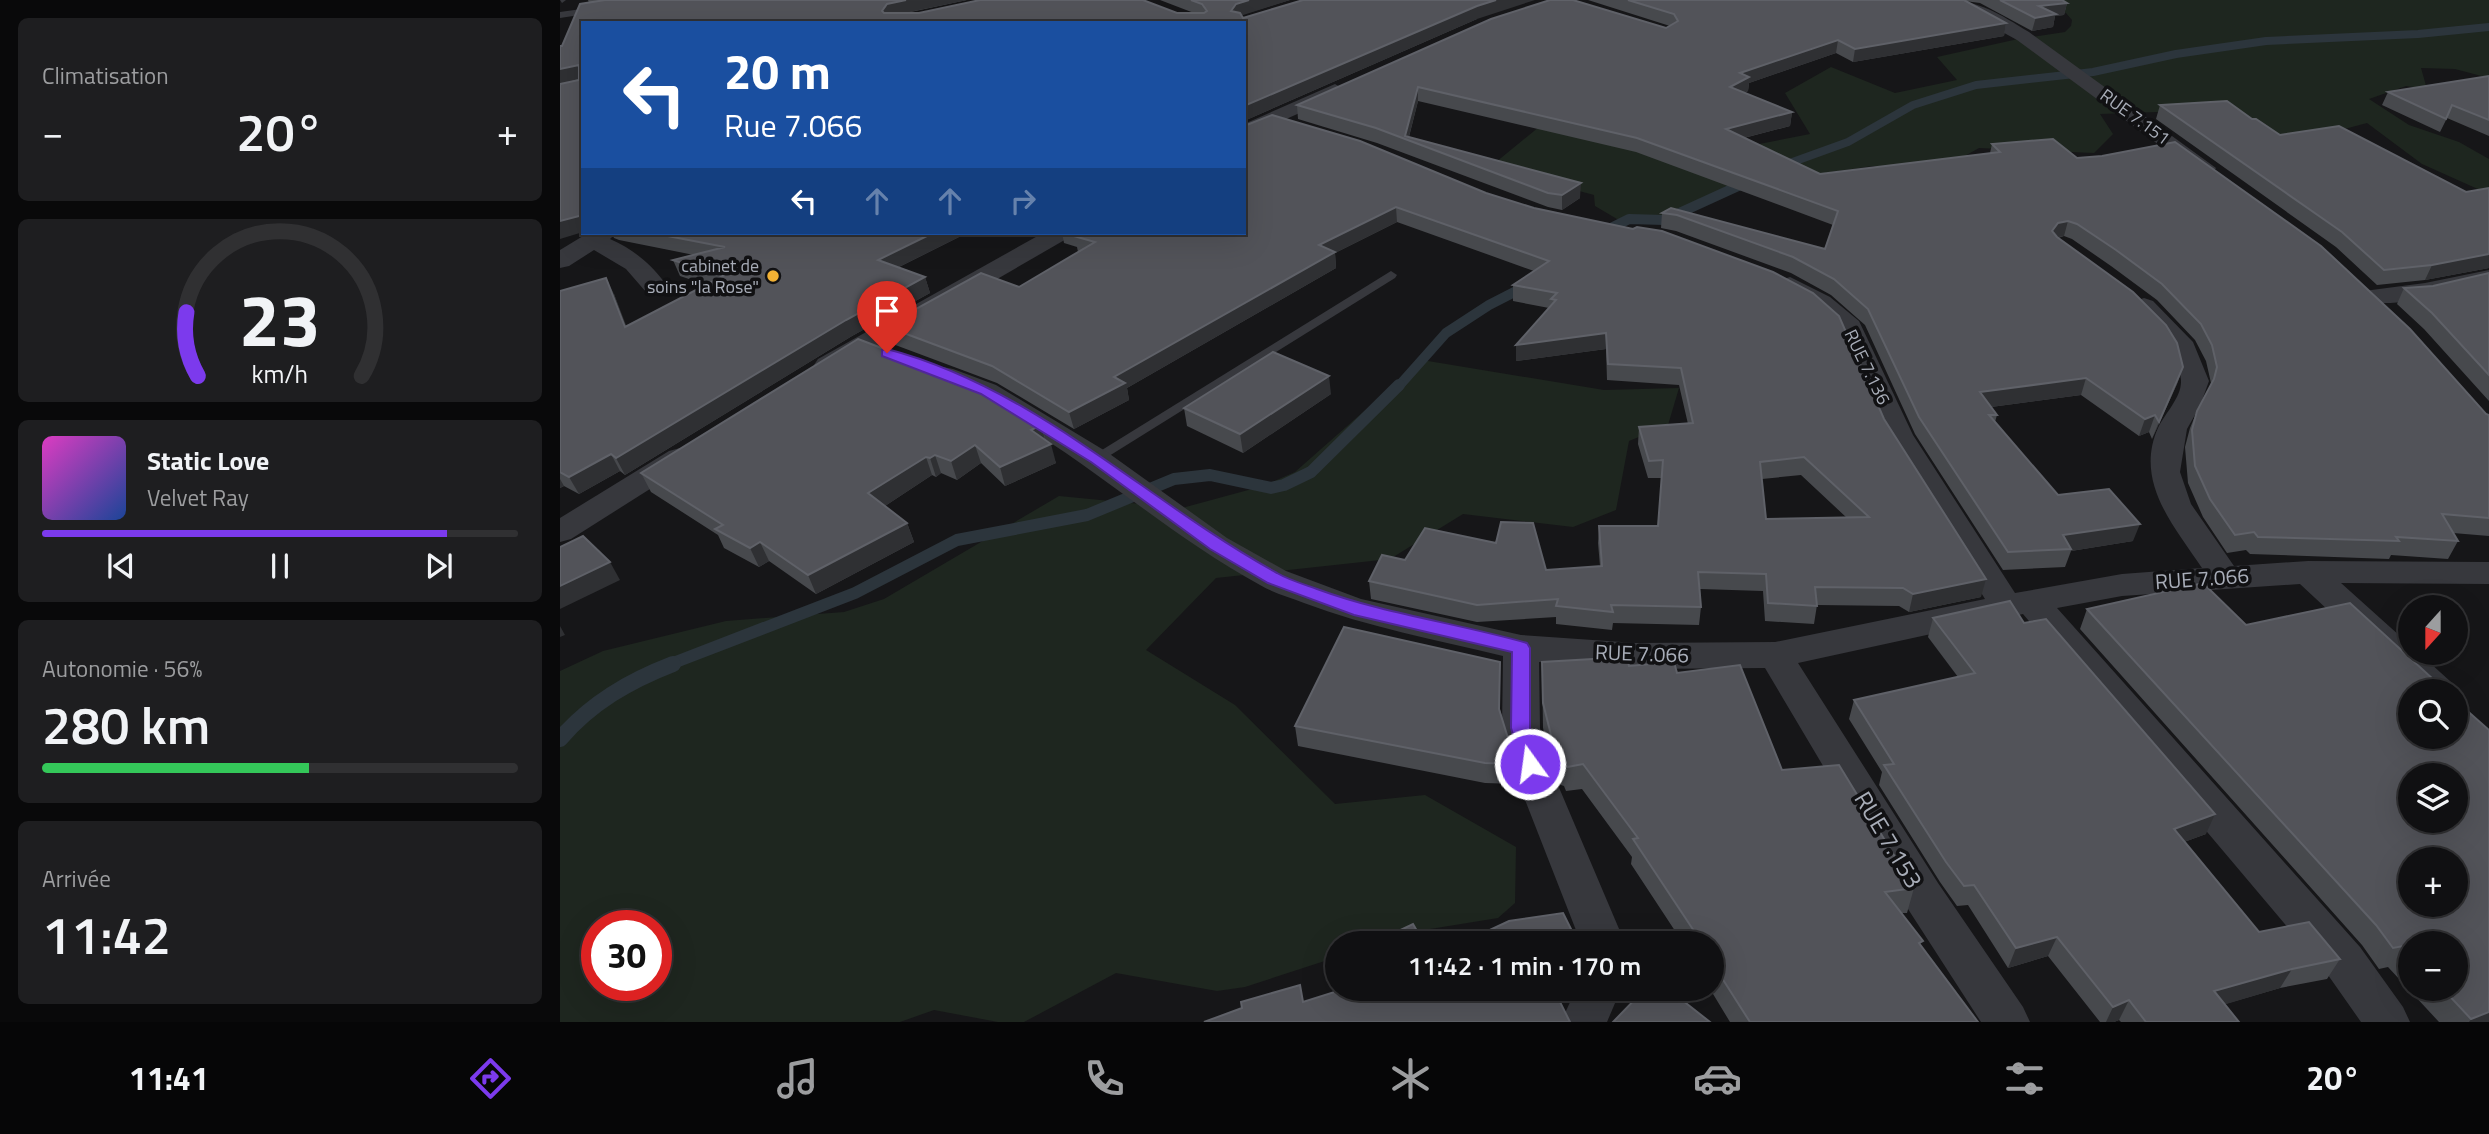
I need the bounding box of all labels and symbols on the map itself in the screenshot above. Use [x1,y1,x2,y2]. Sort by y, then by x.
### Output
street label: RUE 7.151 [2095,82,2176,151]
place label: cabinet de soins "la Rose" [647,252,759,300]
marker: cabinet de soins "la Rose" [765,268,781,284]
pin [857,281,917,353]
street label: RUE 7.136 [1838,325,1897,409]
street label: RUE 7.066 [2154,559,2250,597]
north arrow [2398,595,2468,665]
street label: RUE 7.066 [1594,635,1690,671]
position arrow [1493,727,1567,801]
street label: RUE 7.153 [1846,784,1932,895]
speed limit sign: 30 [581,910,672,1001]

